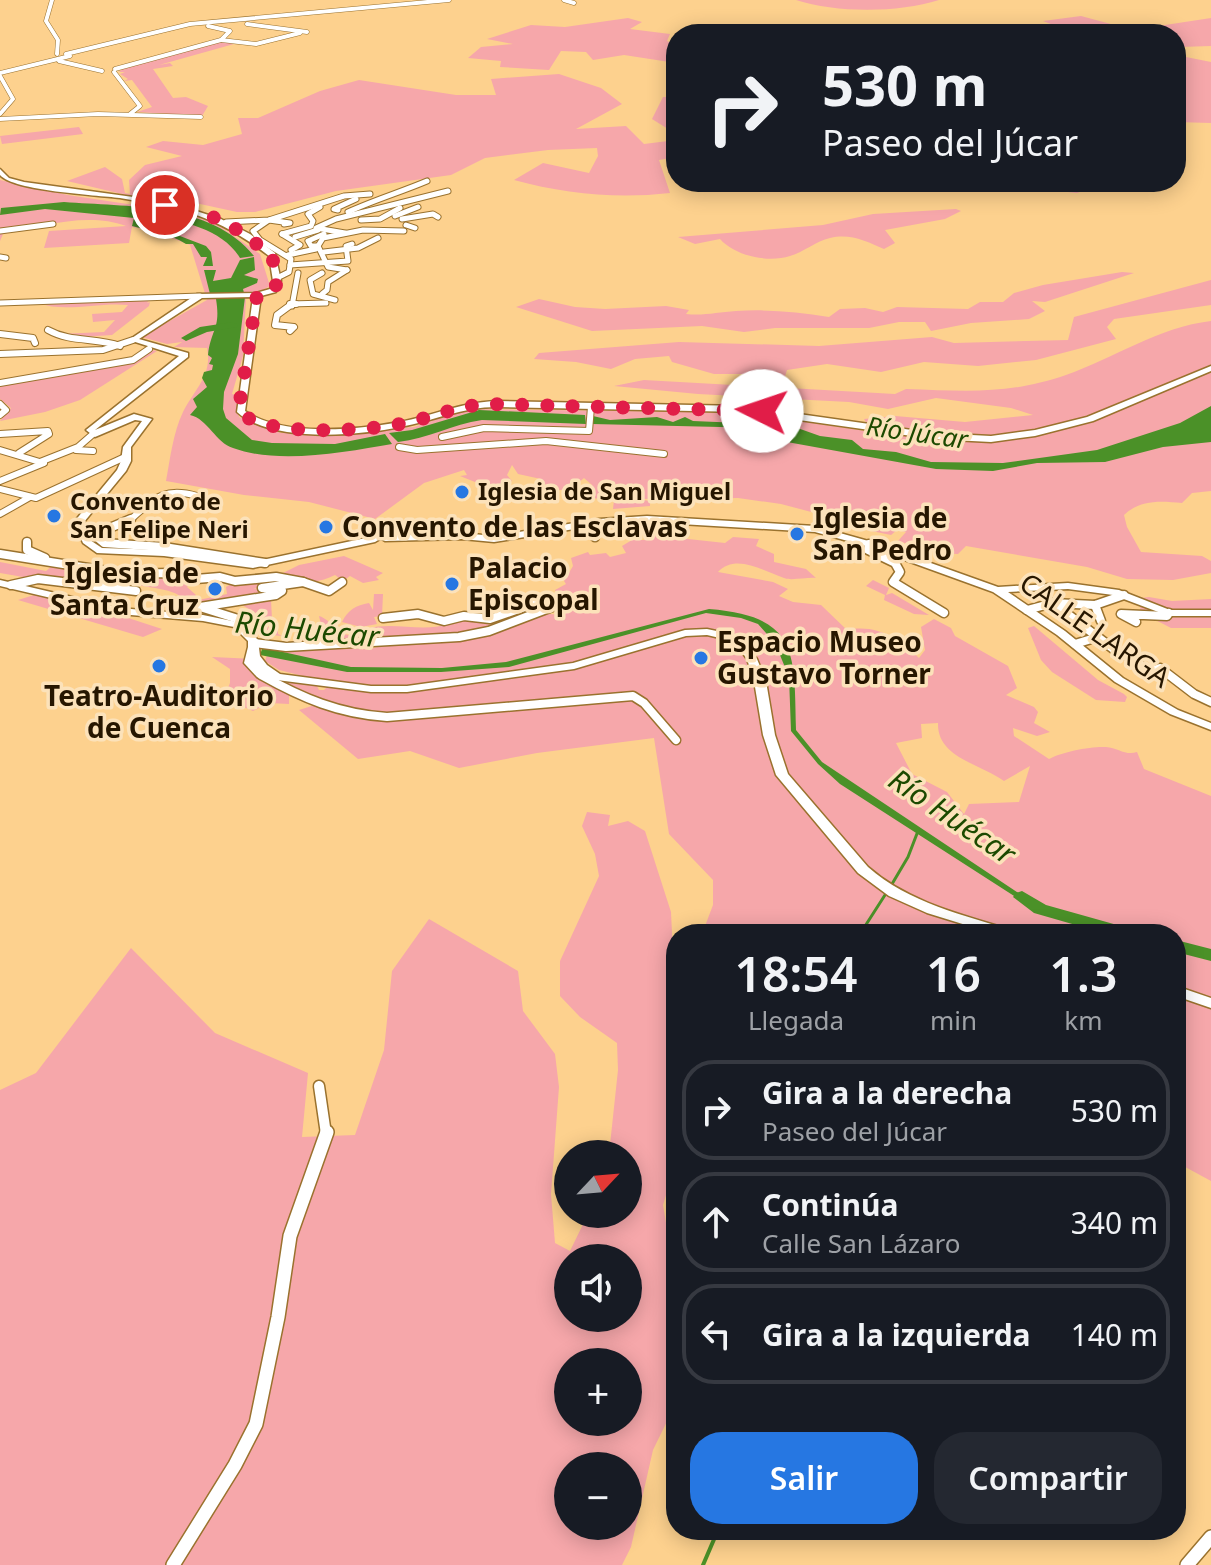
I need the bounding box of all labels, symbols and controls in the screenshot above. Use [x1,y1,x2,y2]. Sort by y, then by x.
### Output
text: 530 m [822,46,987,122]
icon: right [690,56,794,160]
text: Paseo del Júcar [822,118,1078,167]
pin [131,171,199,239]
icon: arrive [143,183,187,227]
position arrow [720,369,804,453]
water label: Río Júcar [864,407,972,457]
place label: Iglesia de San Miguel [478,474,731,507]
marker: Iglesia de San Miguel [453,483,471,501]
place label: Convento de San Felipe Neri [70,484,249,545]
place label: Iglesia de San Pedro [813,498,952,568]
marker: Convento de San Felipe Neri [45,507,63,525]
place label: Convento de las Esclavas [342,507,688,545]
marker: Convento de las Esclavas [317,518,335,536]
marker: Iglesia de San Pedro [788,525,806,543]
place label: Palacio Episcopal [468,548,599,618]
place label: Iglesia de Santa Cruz [50,553,199,623]
street label: CALLE LARGA [1013,563,1179,695]
marker: Palacio Episcopal [443,575,461,593]
marker: Iglesia de Santa Cruz [206,580,224,598]
water label: Río Huécar [233,601,382,657]
place label: Espacio Museo Gustavo Torner [717,622,931,692]
marker: Espacio Museo Gustavo Torner [692,649,710,667]
marker: Teatro-Auditorio de Cuenca [150,657,168,675]
place label: Teatro-Auditorio de Cuenca [44,676,274,746]
water label: Río Huécar [881,758,1025,874]
text: 18:54 [734,941,858,1006]
text: 16 [926,941,981,1006]
text: 1.3 [1049,941,1118,1006]
text: Llegada [748,1002,844,1038]
text: min [930,1002,977,1038]
text: km [1064,1002,1103,1038]
text: Gira a la derecha [762,1072,1012,1113]
icon: right [694,1088,738,1132]
text: 530 m [1071,1090,1158,1131]
text: Paseo del Júcar [762,1113,947,1149]
north arrow [554,1140,642,1228]
map controls [554,1140,642,1540]
text: Continúa [762,1184,898,1225]
icon: ahead [694,1200,738,1244]
text: 340 m [1071,1202,1158,1243]
text: Calle San Lázaro [762,1225,961,1261]
button: sound [554,1244,642,1332]
icon: left [694,1312,738,1356]
text: Gira a la izquierda [762,1314,1031,1355]
text: 140 m [1071,1314,1158,1355]
button: + [554,1348,642,1436]
button: Salir [690,1432,918,1524]
button: Compartir [934,1432,1162,1524]
button: − [554,1452,642,1540]

